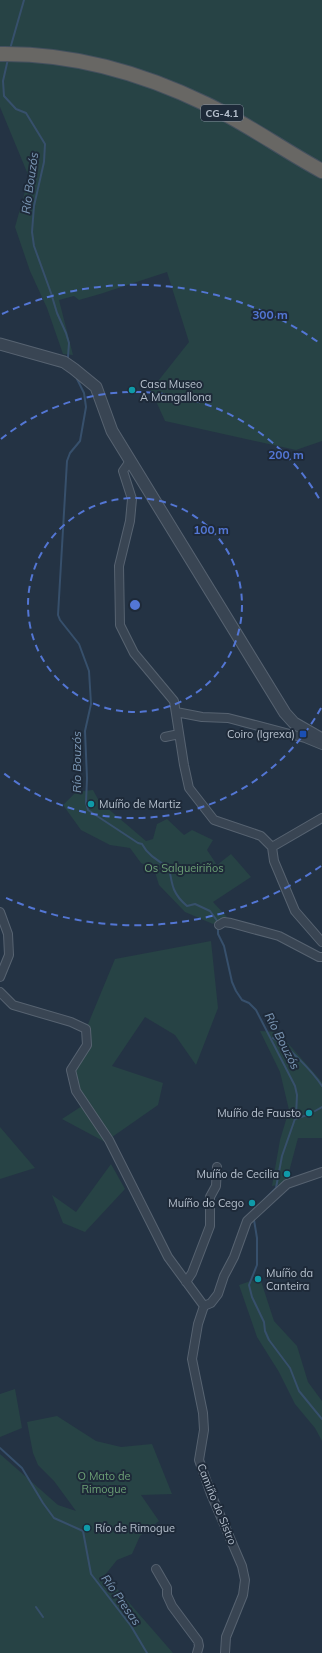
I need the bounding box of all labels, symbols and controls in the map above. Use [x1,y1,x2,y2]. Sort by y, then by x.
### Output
road number: CG-4.1 [201,105,243,121]
water label: Río Bouzós [18,151,41,215]
text: 300 m [252,307,288,322]
place label: Casa Museo A Mangallona [140,377,211,404]
marker: Casa Museo A Mangallona [127,385,137,395]
text: 200 m [268,447,304,462]
text: 100 m [193,522,229,537]
centre of rings [128,598,142,612]
place label: Coiro (Igrexa) [227,727,295,741]
marker: Coiro (Igrexa) [298,729,308,739]
water label: Río Bouzós [69,731,84,793]
place label: Muíño de Martiz [99,797,181,811]
marker: Muíño de Martiz [86,799,96,809]
park label: Os Salgueiriños [144,861,224,875]
water label: Río Bouzós [262,1010,303,1072]
place label: Muíño de Fausto [217,1106,301,1120]
marker: Muíño de Fausto [304,1108,314,1118]
place label: Muíño de Cecilia [197,1167,279,1181]
marker: Muíño de Cecilia [282,1169,292,1179]
place label: Muíño do Cego [168,1196,244,1210]
marker: Muíño do Cego [247,1198,257,1208]
place label: Muíño da Canteira [266,1266,313,1293]
marker: Muíño da Canteira [253,1274,263,1284]
street label: Camiño do Sistro [194,1461,240,1547]
park label: O Mato de Rimogue [78,1469,130,1496]
place label: Río de Rimogue [95,1521,175,1535]
marker: Río de Rimogue [82,1523,92,1533]
water label: Río Presas [98,1571,144,1628]

